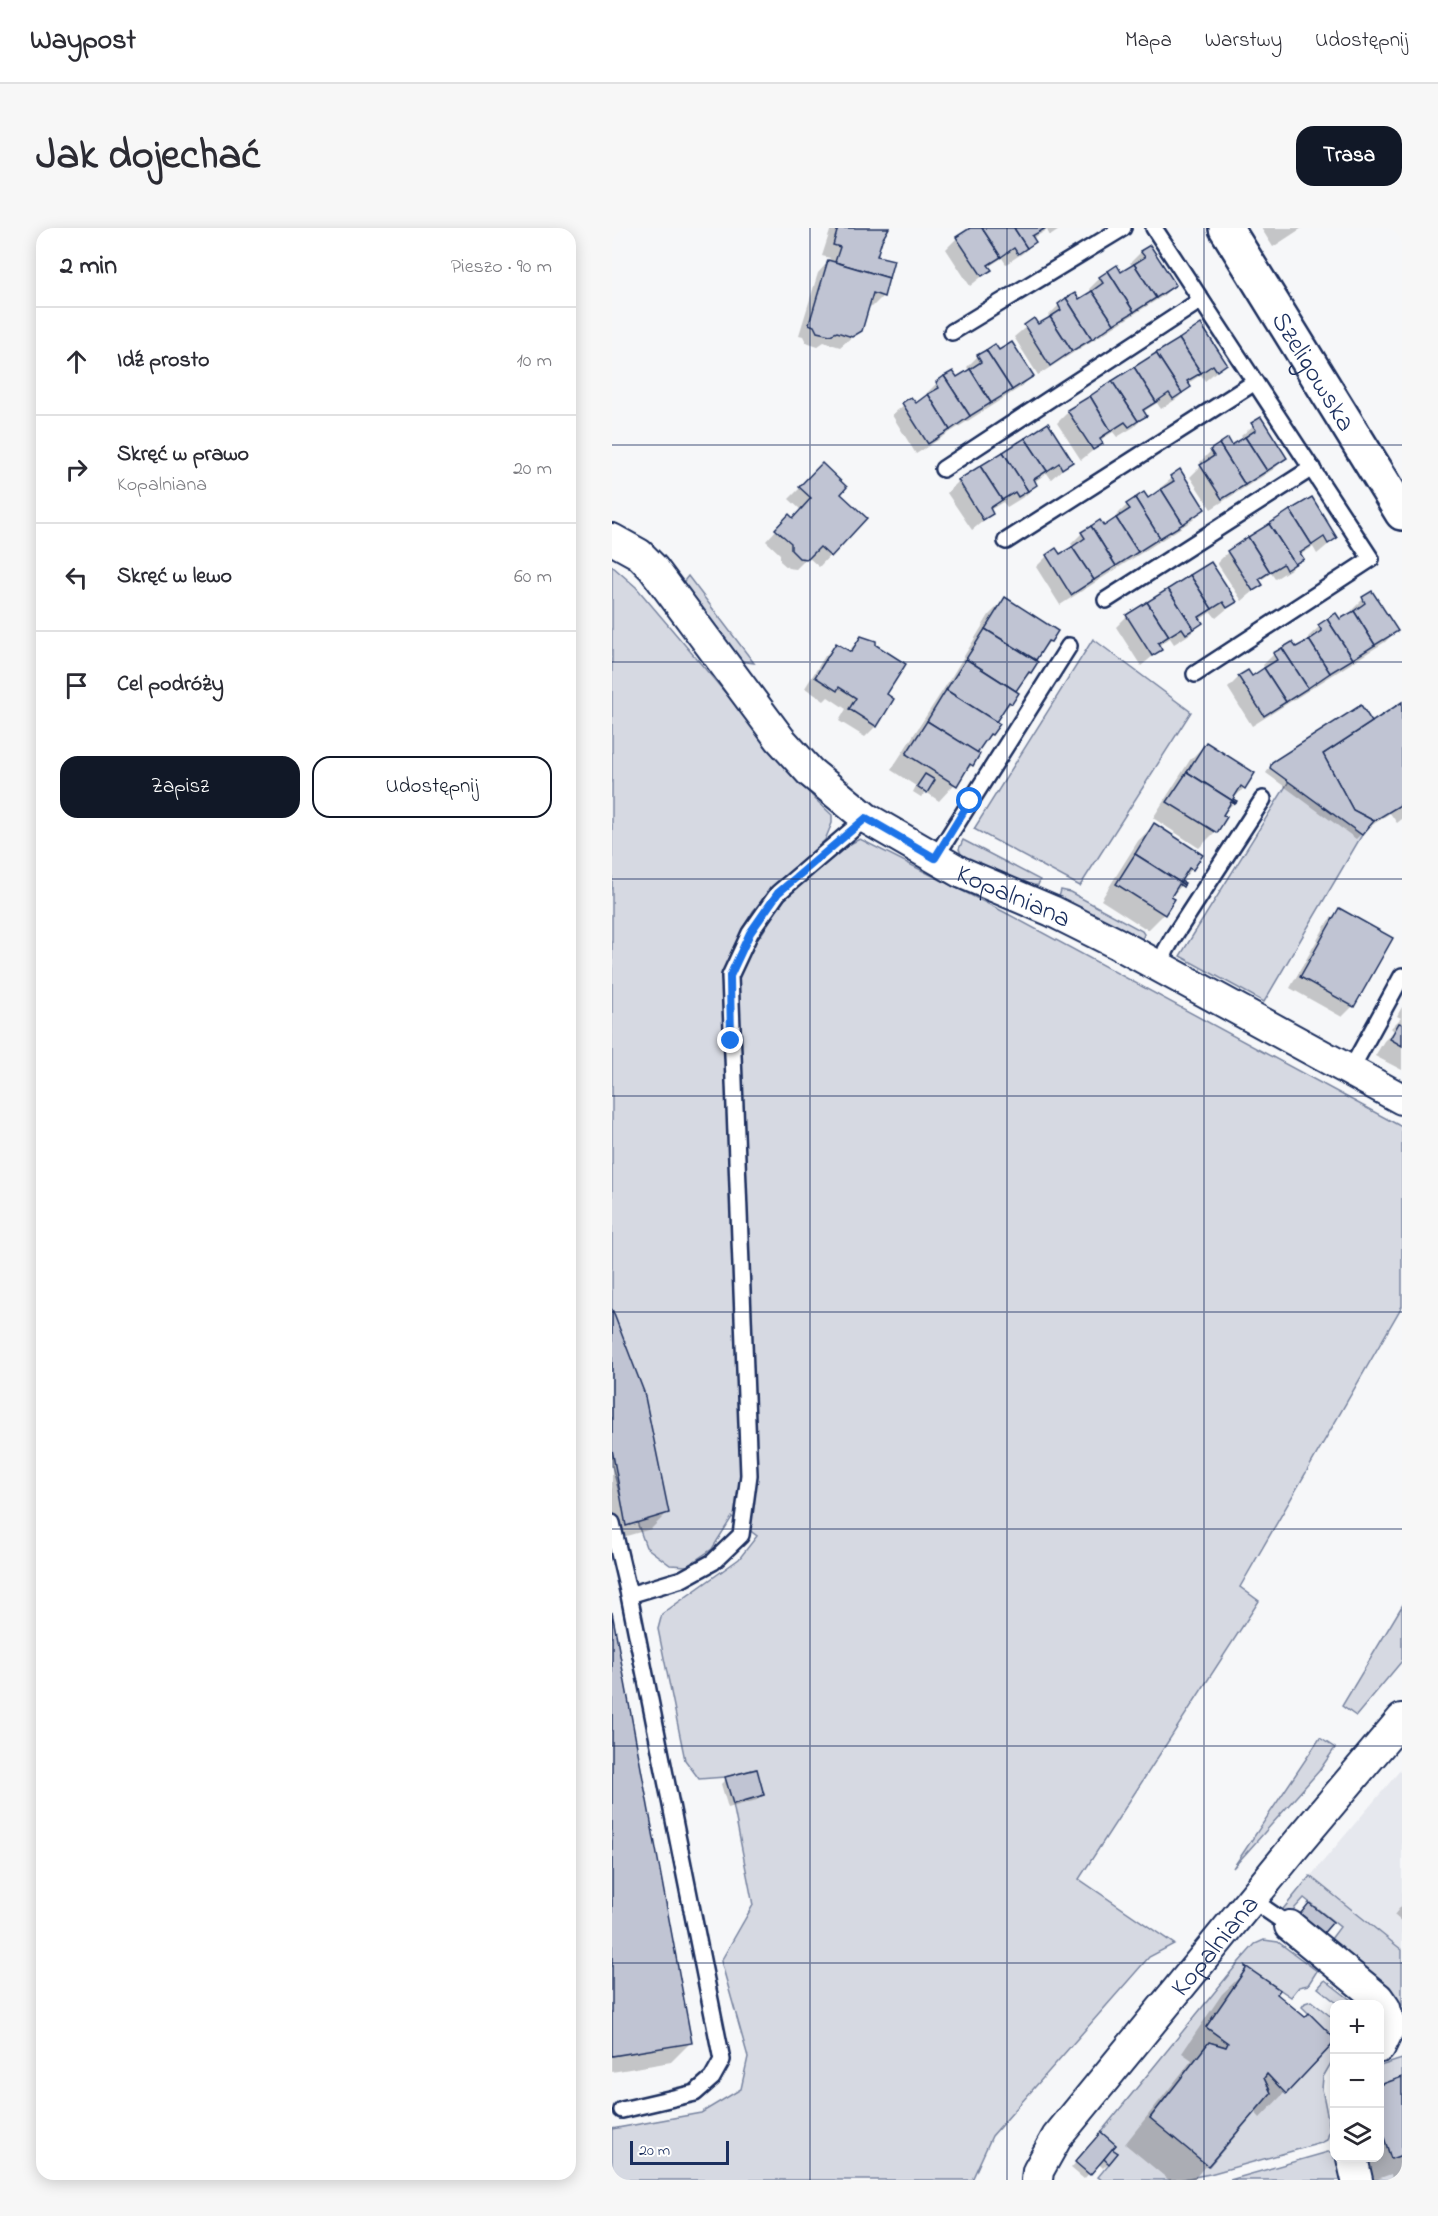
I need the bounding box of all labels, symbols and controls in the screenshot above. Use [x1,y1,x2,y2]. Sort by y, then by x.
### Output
text: Waypost [30,21,136,62]
text: Mapa [1125,26,1172,56]
text: Warstwy [1205,26,1282,56]
text: Udostępnij [1315,26,1408,56]
text: Jak dojechać [36,126,260,187]
button: Trasa [1296,126,1402,186]
text: 2 min [60,248,117,286]
text: Pieszo · 90 m [451,253,552,282]
street label: Szeligowska [1260,305,1364,440]
icon: ahead [60,345,93,378]
text: Idź prosto [117,345,210,377]
text: 10 m [516,347,552,376]
text: Skręć w prawo [117,439,249,471]
icon: right [60,453,93,486]
text: 20 m [513,455,552,484]
text: Kopalniana [117,471,207,500]
icon: left [60,561,93,594]
text: Skręć w lewo [117,561,232,593]
text: 60 m [514,563,552,592]
icon: arrive [60,669,93,702]
text: Cel podróży [117,669,224,701]
button: Zapisz [60,756,300,818]
button: Udostępnij [312,756,552,818]
route start [956,787,982,813]
street label: Kopalniana [950,856,1077,940]
route end [717,1027,743,1053]
street label: Kopalniana [1162,1887,1270,2006]
map controls [1330,2000,1384,2162]
button: + [1330,2000,1384,2054]
button: − [1330,2054,1384,2108]
button: layers [1330,2108,1384,2162]
scale bar [630,2138,729,2166]
text: 20 m [639,2139,670,2163]

